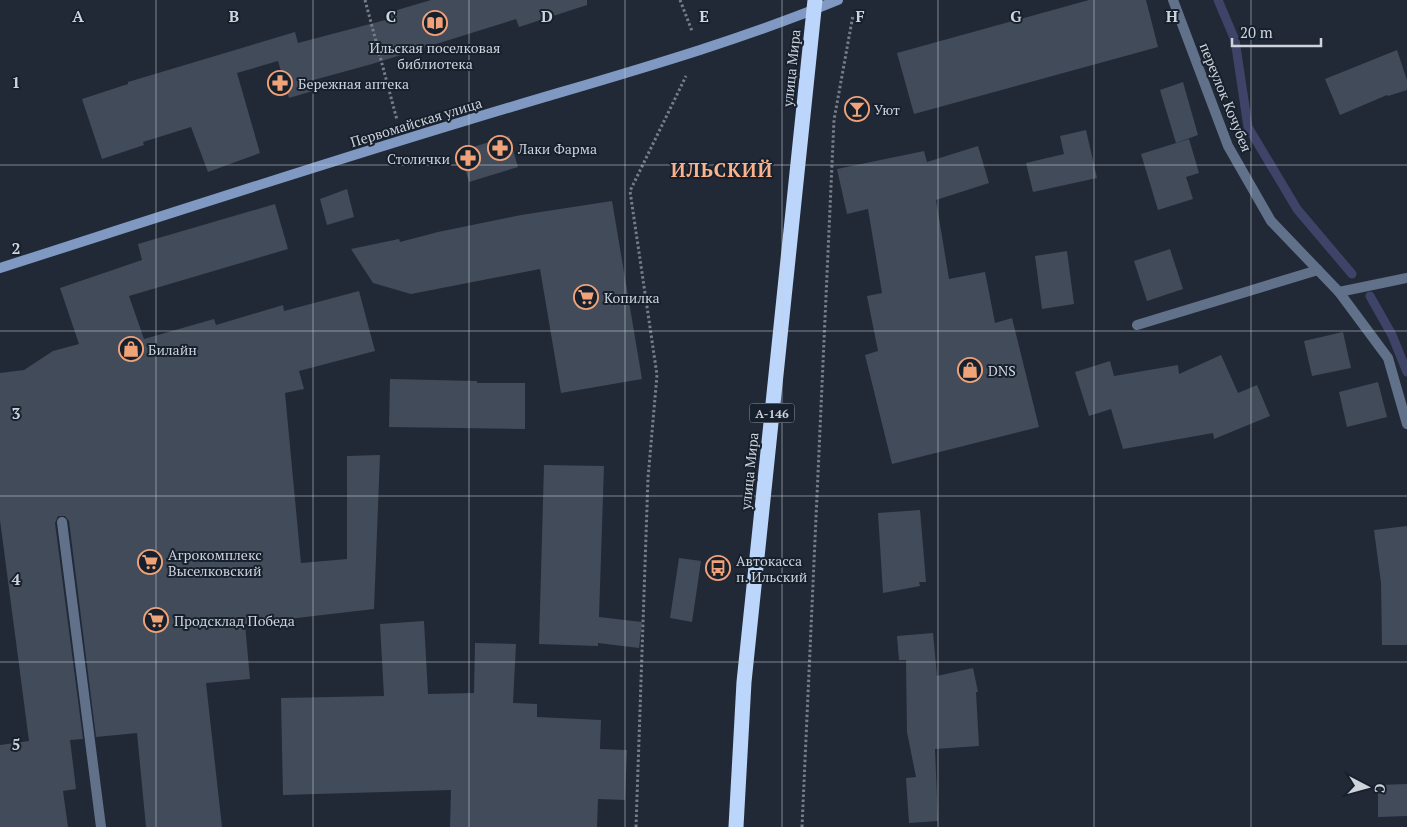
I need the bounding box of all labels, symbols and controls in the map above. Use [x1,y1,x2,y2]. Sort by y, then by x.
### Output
text: A [72,5,84,27]
text: B [229,5,239,27]
text: C [386,5,396,27]
text: D [541,5,553,27]
text: E [699,5,709,27]
text: F [855,5,865,27]
text: G [1010,5,1022,27]
text: H [1166,5,1178,27]
library icon: Ильская поселковая библиотека [422,10,448,36]
scale bar [1232,15,1321,47]
text: 20 m [1240,22,1273,42]
street label: улица Мира [777,28,805,109]
place label: Ильская поселковая библиотека [370,38,500,73]
street label: переулок Кочубея [1195,40,1257,154]
pharmacy icon: Бережная аптека [267,70,293,96]
text: 1 [11,71,21,93]
place label: Бережная аптека [298,74,409,93]
street label: Первомайская улица [348,93,484,151]
bar icon: Уют [844,96,870,122]
place label: Уют [874,100,900,119]
pharmacy icon: Лаки Фарма [487,135,513,161]
place label: Лаки Фарма [517,139,597,158]
pharmacy icon: Столички [455,145,481,171]
place label: Столички [387,149,450,168]
district label: ИЛЬСКИЙ [671,157,773,182]
text: 2 [11,237,21,259]
supermarket icon: Копилка [573,284,599,310]
place label: Копилка [604,288,660,307]
shop icon: Билайн [118,336,144,362]
place label: Билайн [148,340,197,359]
shop icon: DNS [957,357,983,383]
place label: DNS [988,361,1016,380]
text: 3 [11,402,21,424]
road number: А-146 [750,403,794,422]
street label: улица Мира [735,431,763,512]
place label: Агрокомплекс Выселковский [168,545,262,580]
supermarket icon: Агрокомплекс Выселковский [137,549,163,575]
place label: Автокасса п. Ильский [736,551,808,586]
bus stop icon: Автокасса п. Ильский [705,555,731,581]
text: 4 [11,568,21,590]
supermarket icon: Продсклад Победа [143,607,169,633]
place label: Продсклад Победа [174,611,295,630]
text: 5 [11,733,21,755]
north arrow [1342,762,1392,812]
text: С [1371,783,1390,794]

